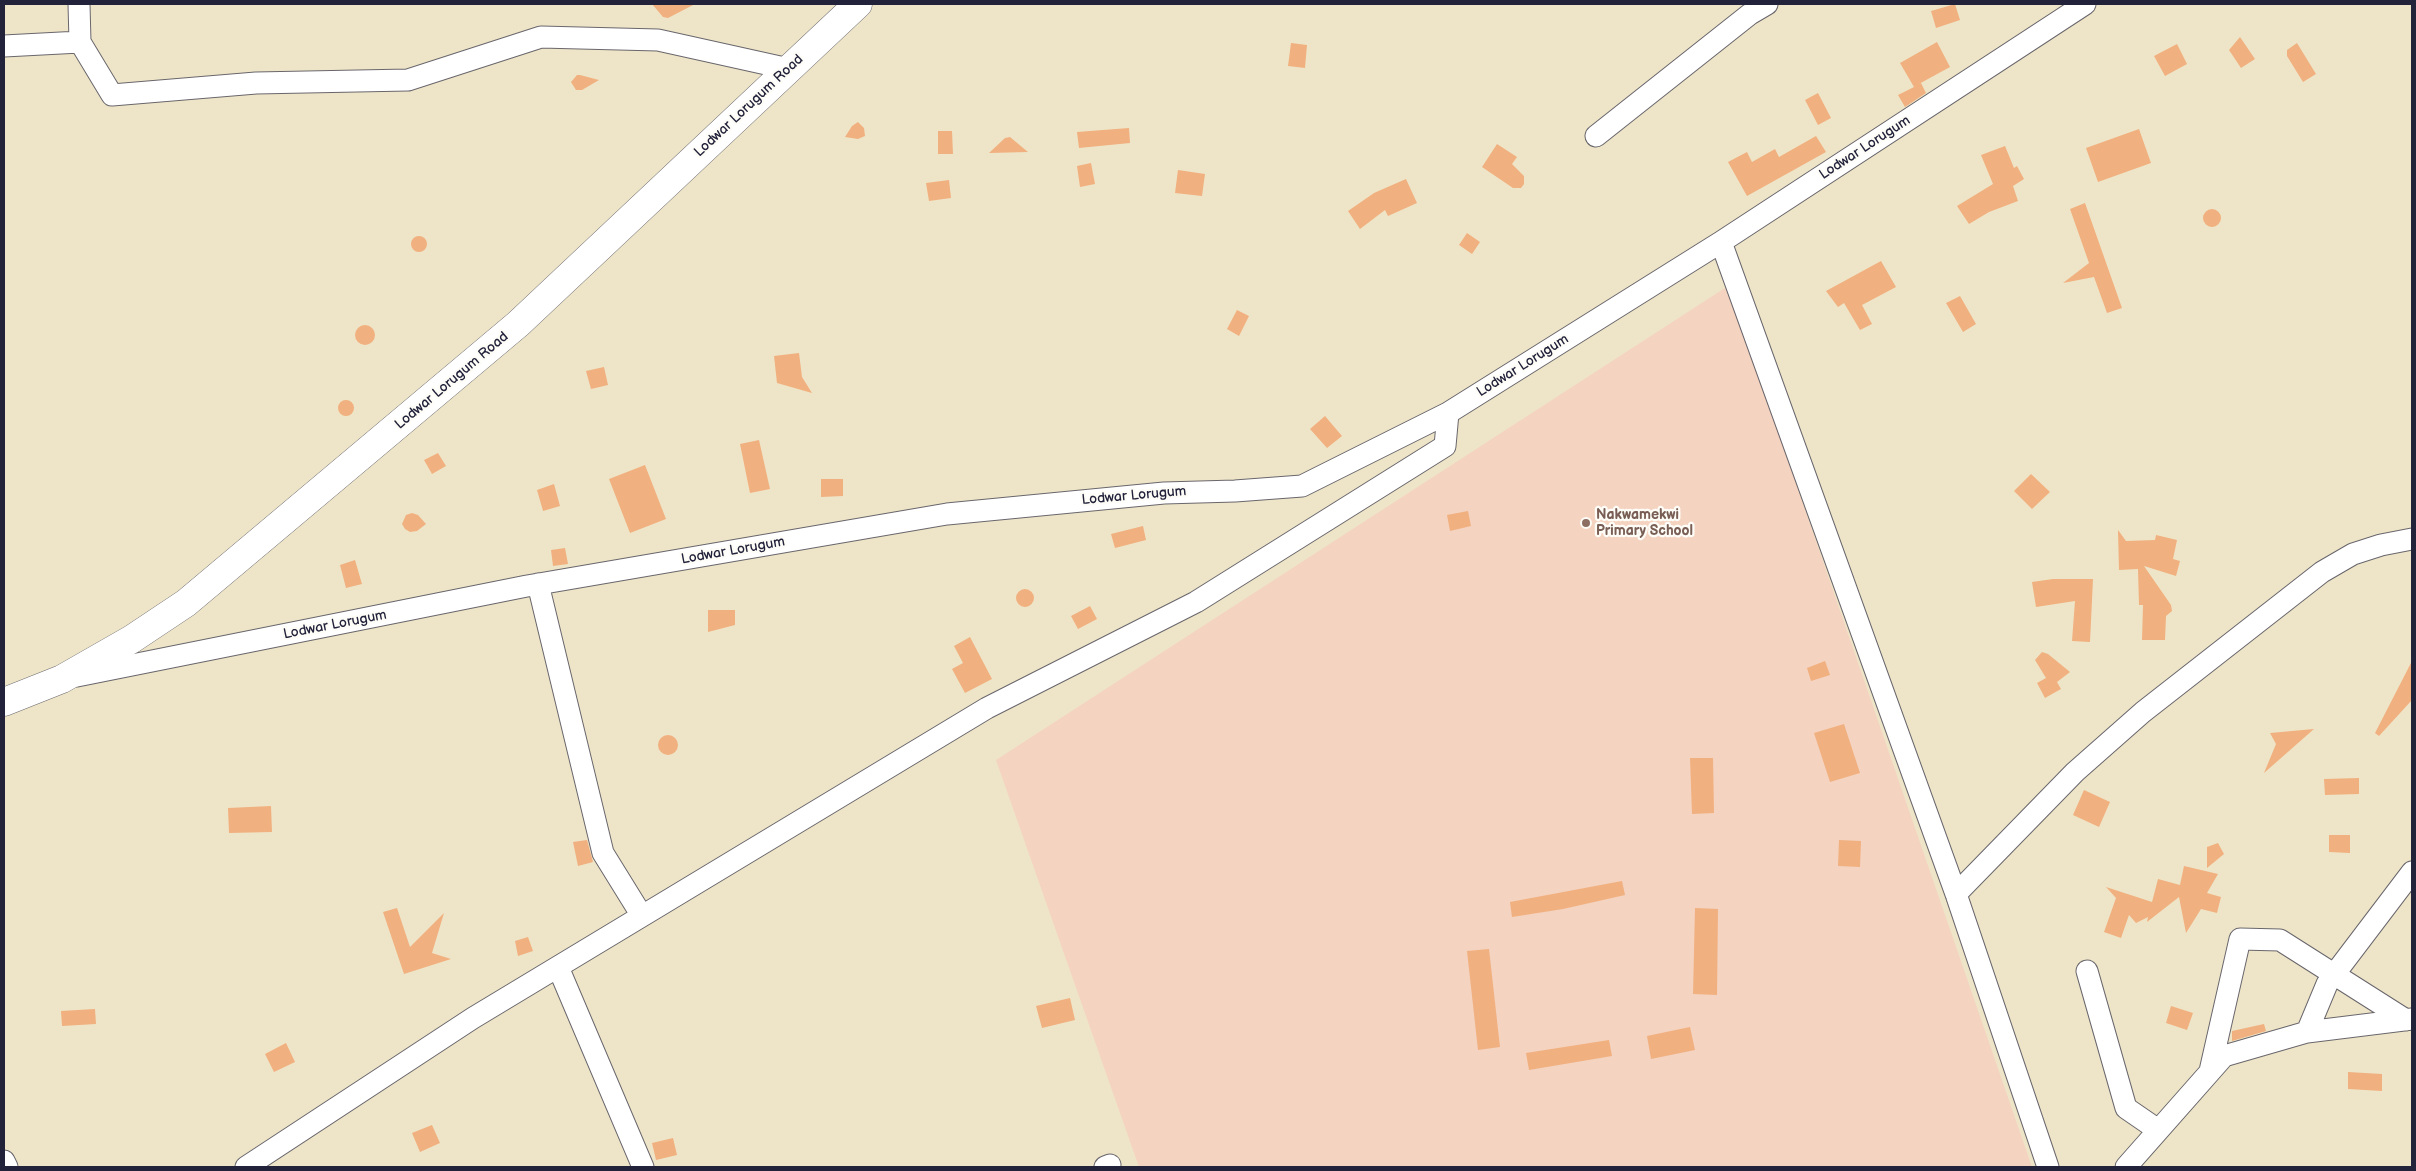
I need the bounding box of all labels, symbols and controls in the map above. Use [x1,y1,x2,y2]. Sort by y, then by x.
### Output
street label: Lodwar Lorugum Road [691,51,807,161]
street label: Lodwar Lorugum [1816,112,1914,184]
street label: Lodwar Lorugum Road [392,329,512,433]
street label: Lodwar Lorugum [1474,331,1572,401]
street label: Lodwar Lorugum [1081,483,1187,509]
place label: Nakwamekwi Primary School [1596,507,1693,540]
marker: Nakwamekwi Primary School [1580,517,1592,529]
street label: Lodwar Lorugum [680,534,786,568]
street label: Lodwar Lorugum [282,607,388,643]

